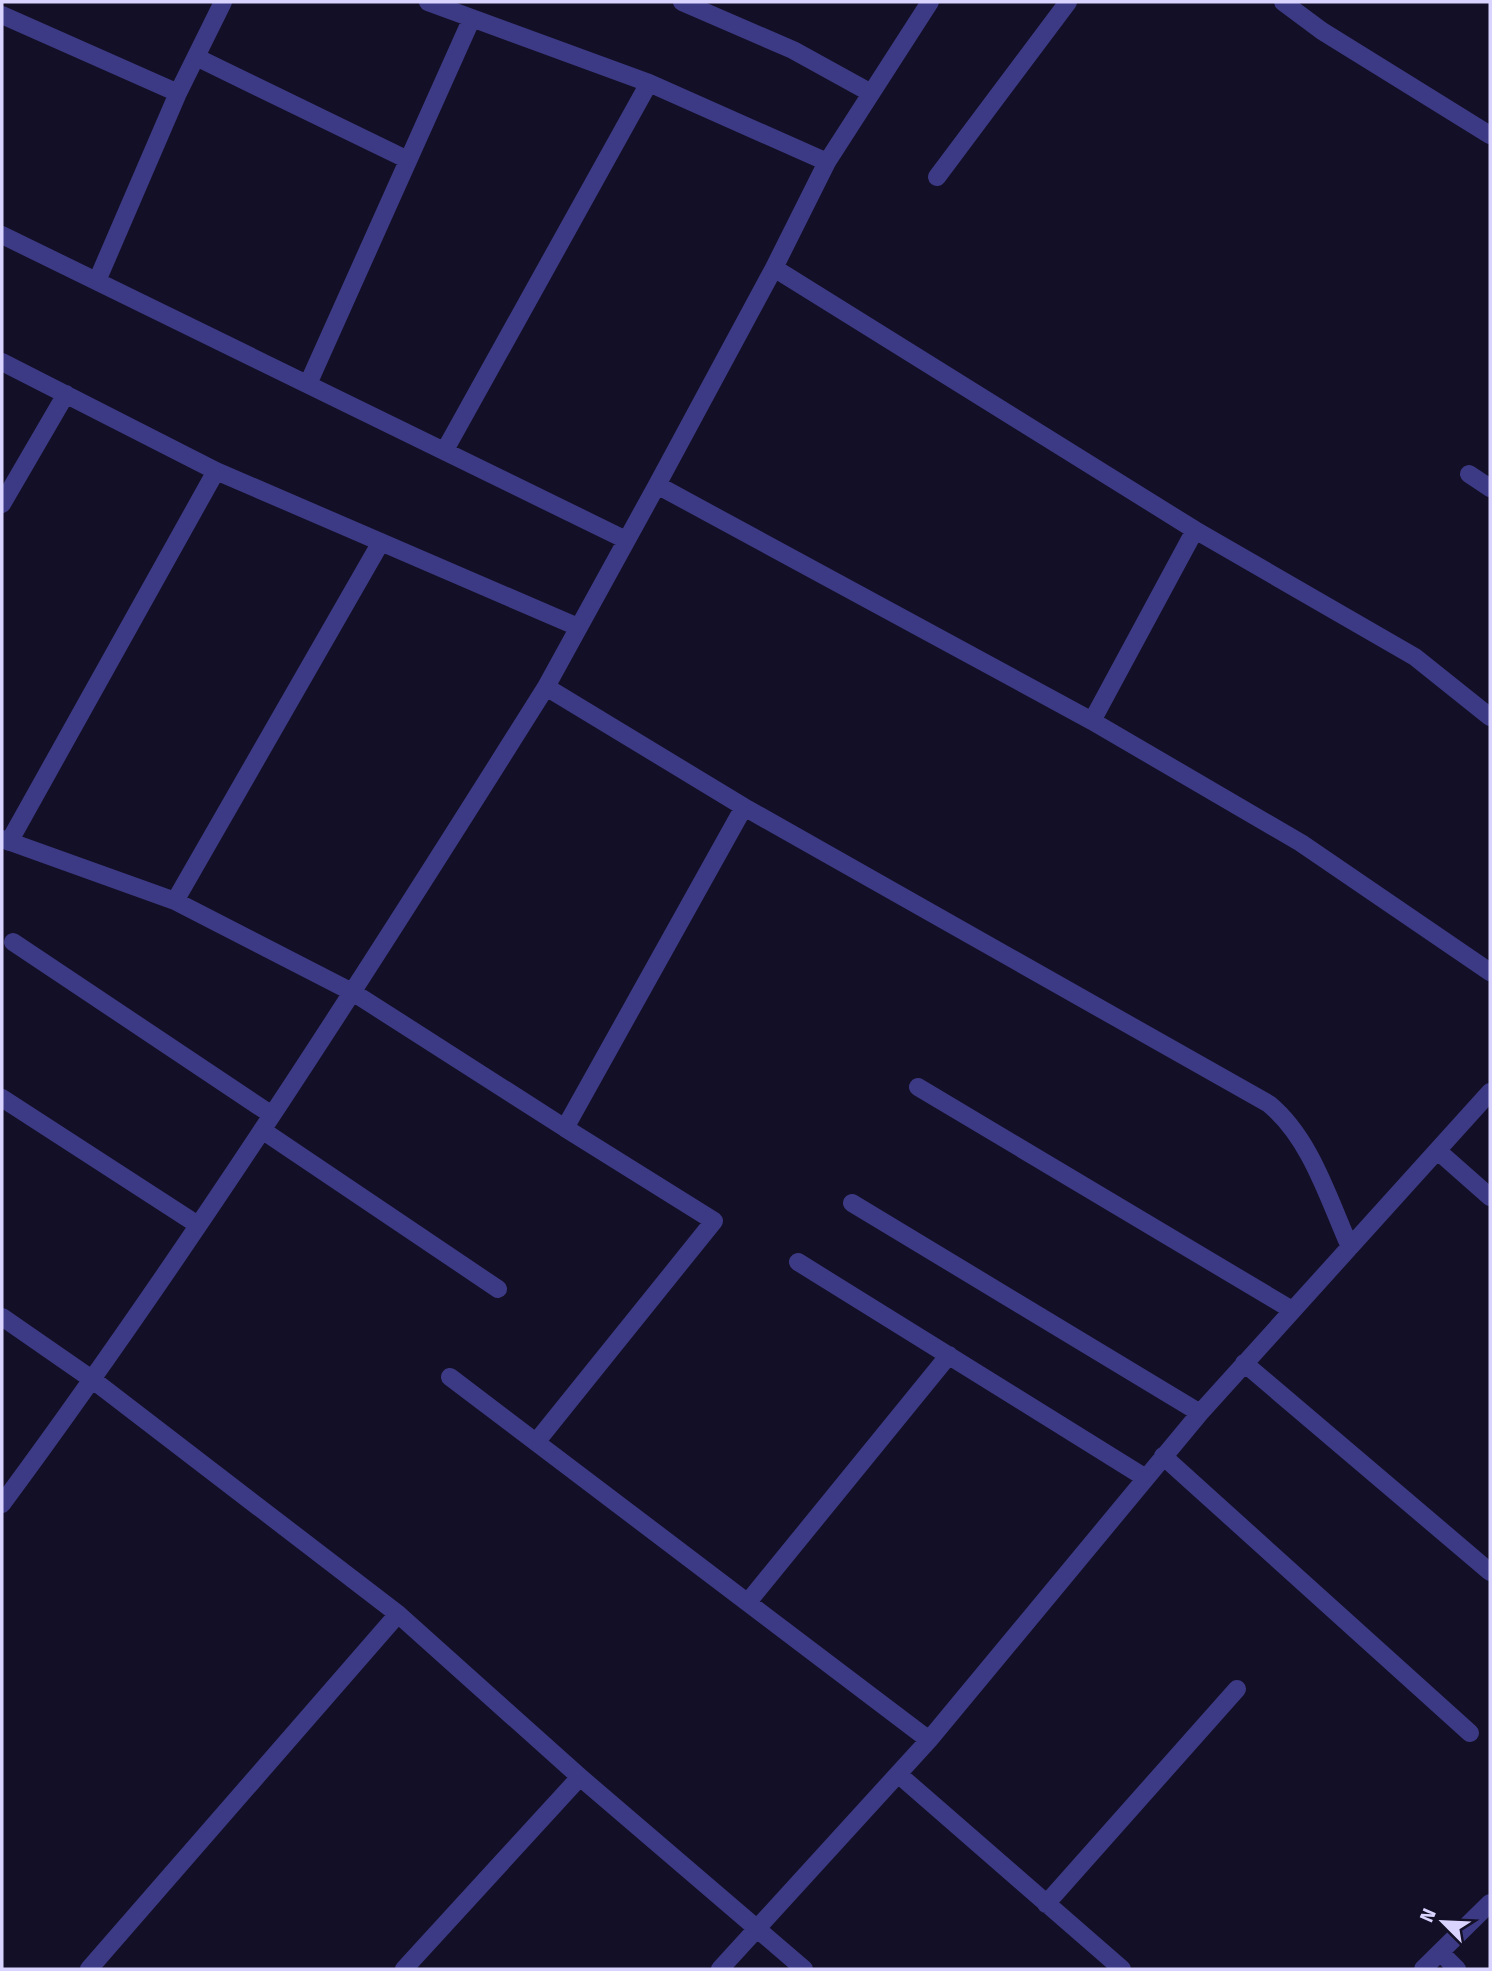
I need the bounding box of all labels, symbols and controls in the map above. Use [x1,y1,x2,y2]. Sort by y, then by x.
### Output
north arrow [1408,1887,1478,1957]
text: N [1415,1905,1441,1926]

